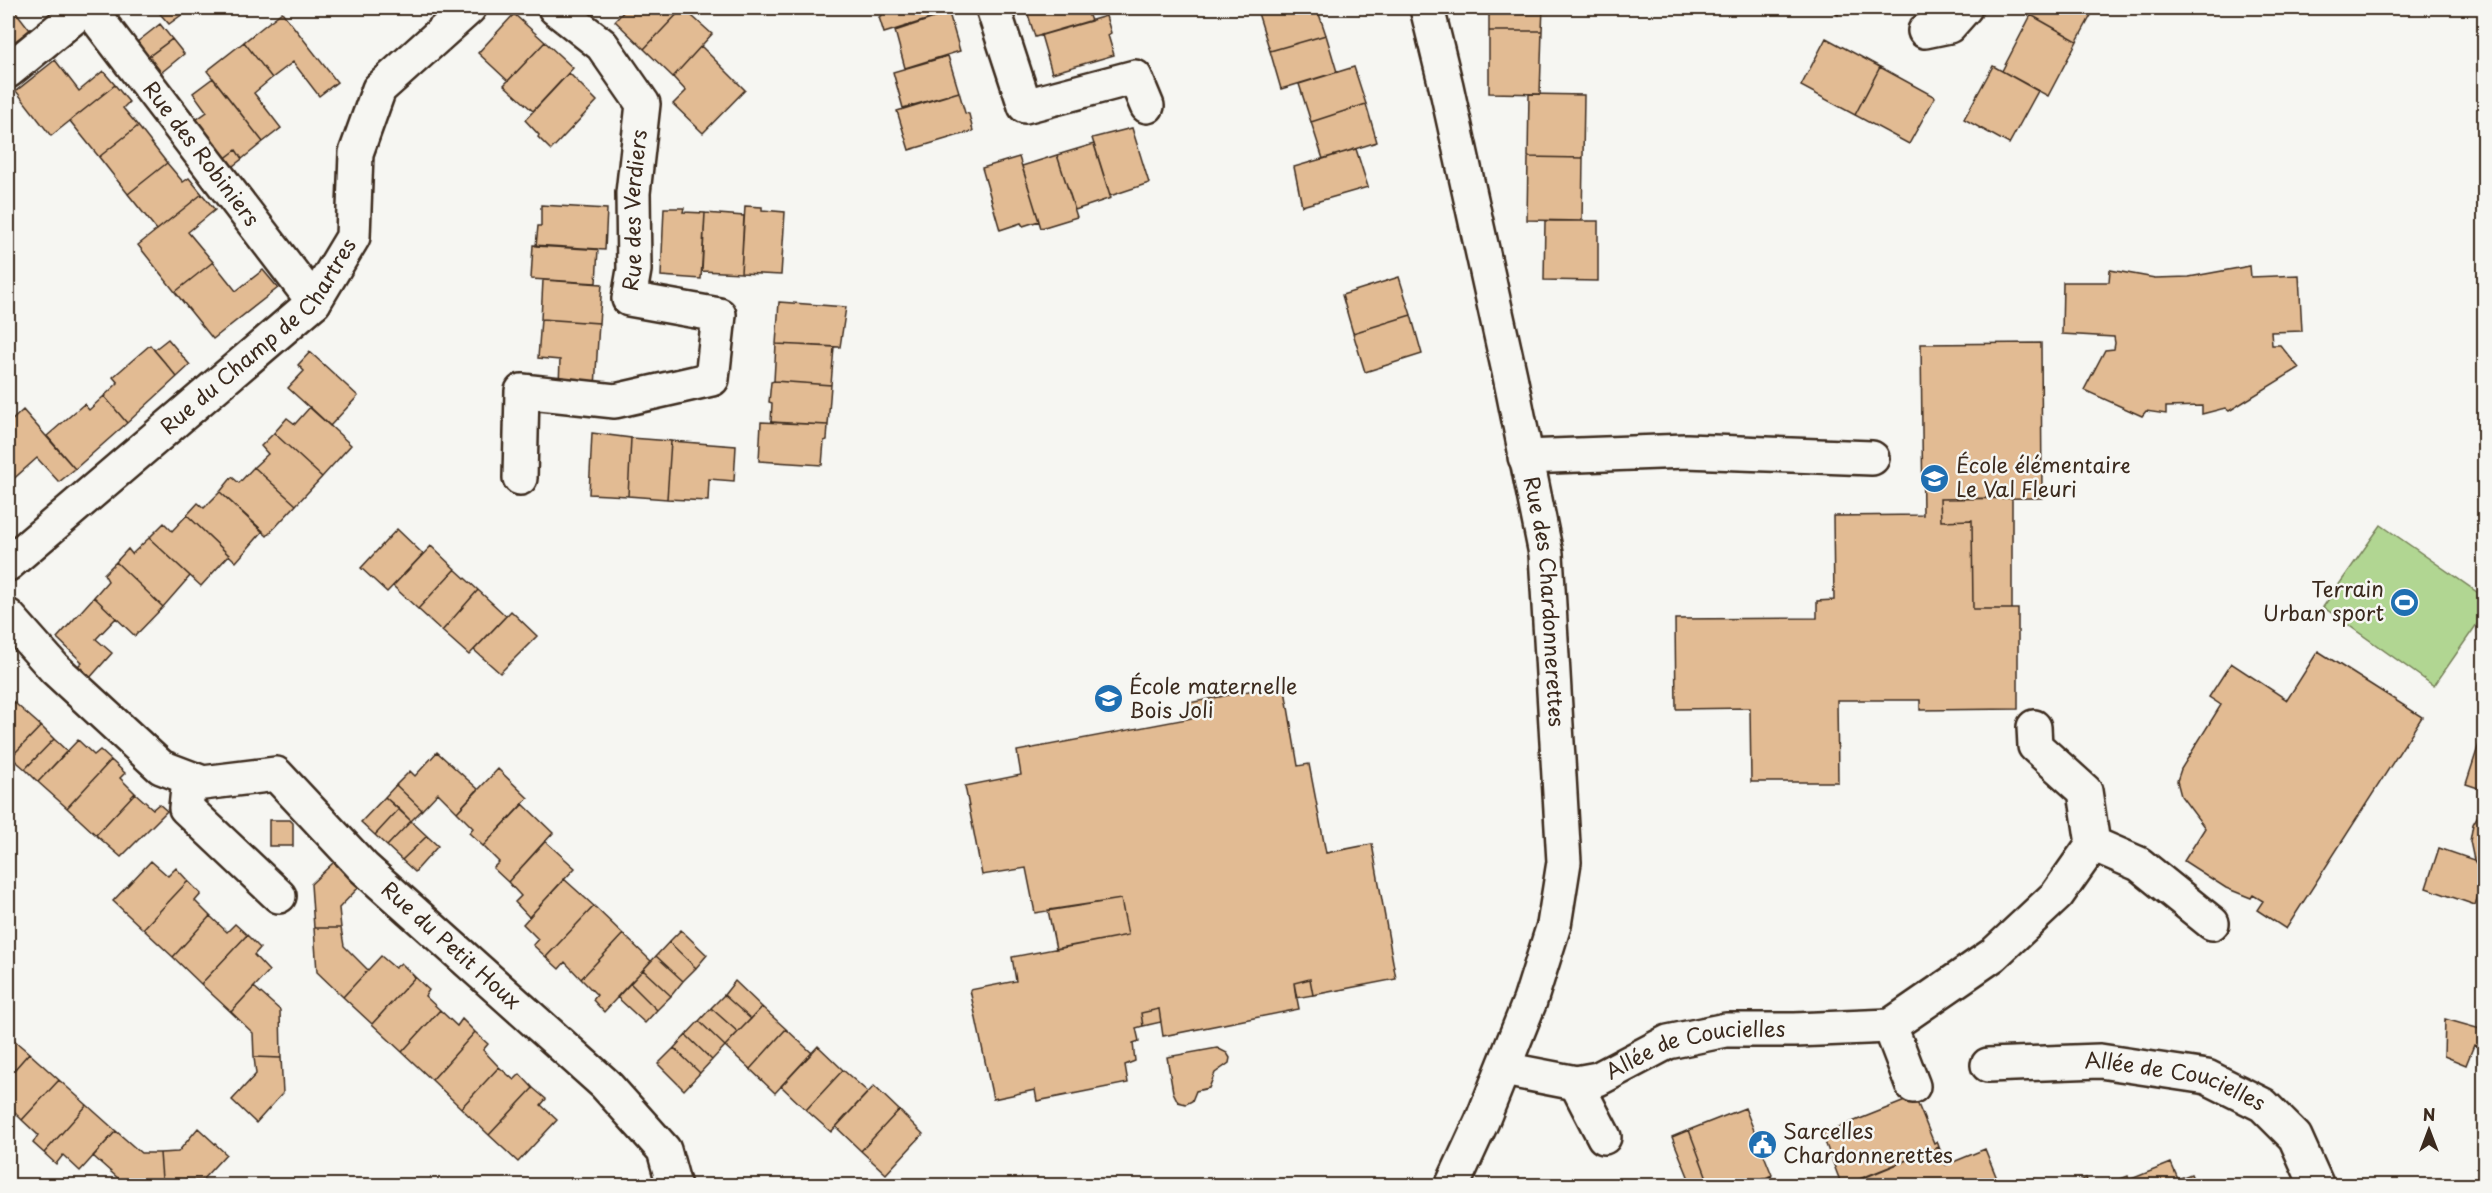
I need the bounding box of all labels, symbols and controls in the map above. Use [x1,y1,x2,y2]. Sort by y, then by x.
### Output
street label: Rue des Robiniers [136,74,268,232]
street label: Rue des Verdiers [613,128,654,293]
street label: Rue du Champ de Chartres [152,231,363,441]
place label: École élémentaire Le Val Fleuri [1956,448,2131,504]
school or university icon: École élémentaire Le Val Fleuri [1919,462,1951,494]
street label: Rue des Chardonnerettes [1517,473,1574,728]
place label: Terrain Urban sport [2263,572,2384,628]
sports icon: Terrain Urban sport [2389,586,2421,618]
place label: École maternelle Bois Joli [1129,669,1297,725]
school or university icon: École maternelle Bois Joli [1092,683,1124,715]
street label: Rue du Petit Houx [375,873,529,1016]
street label: Allée de Coucielles [1599,1012,1785,1086]
street label: Allée de Coucielles [2084,1043,2272,1118]
north arrow [2399,1100,2459,1160]
text: N [2423,1102,2435,1126]
place label: Sarcelles Chardonnerettes [1783,1114,1953,1170]
public building icon: Sarcelles Chardonnerettes [1746,1128,1778,1160]

